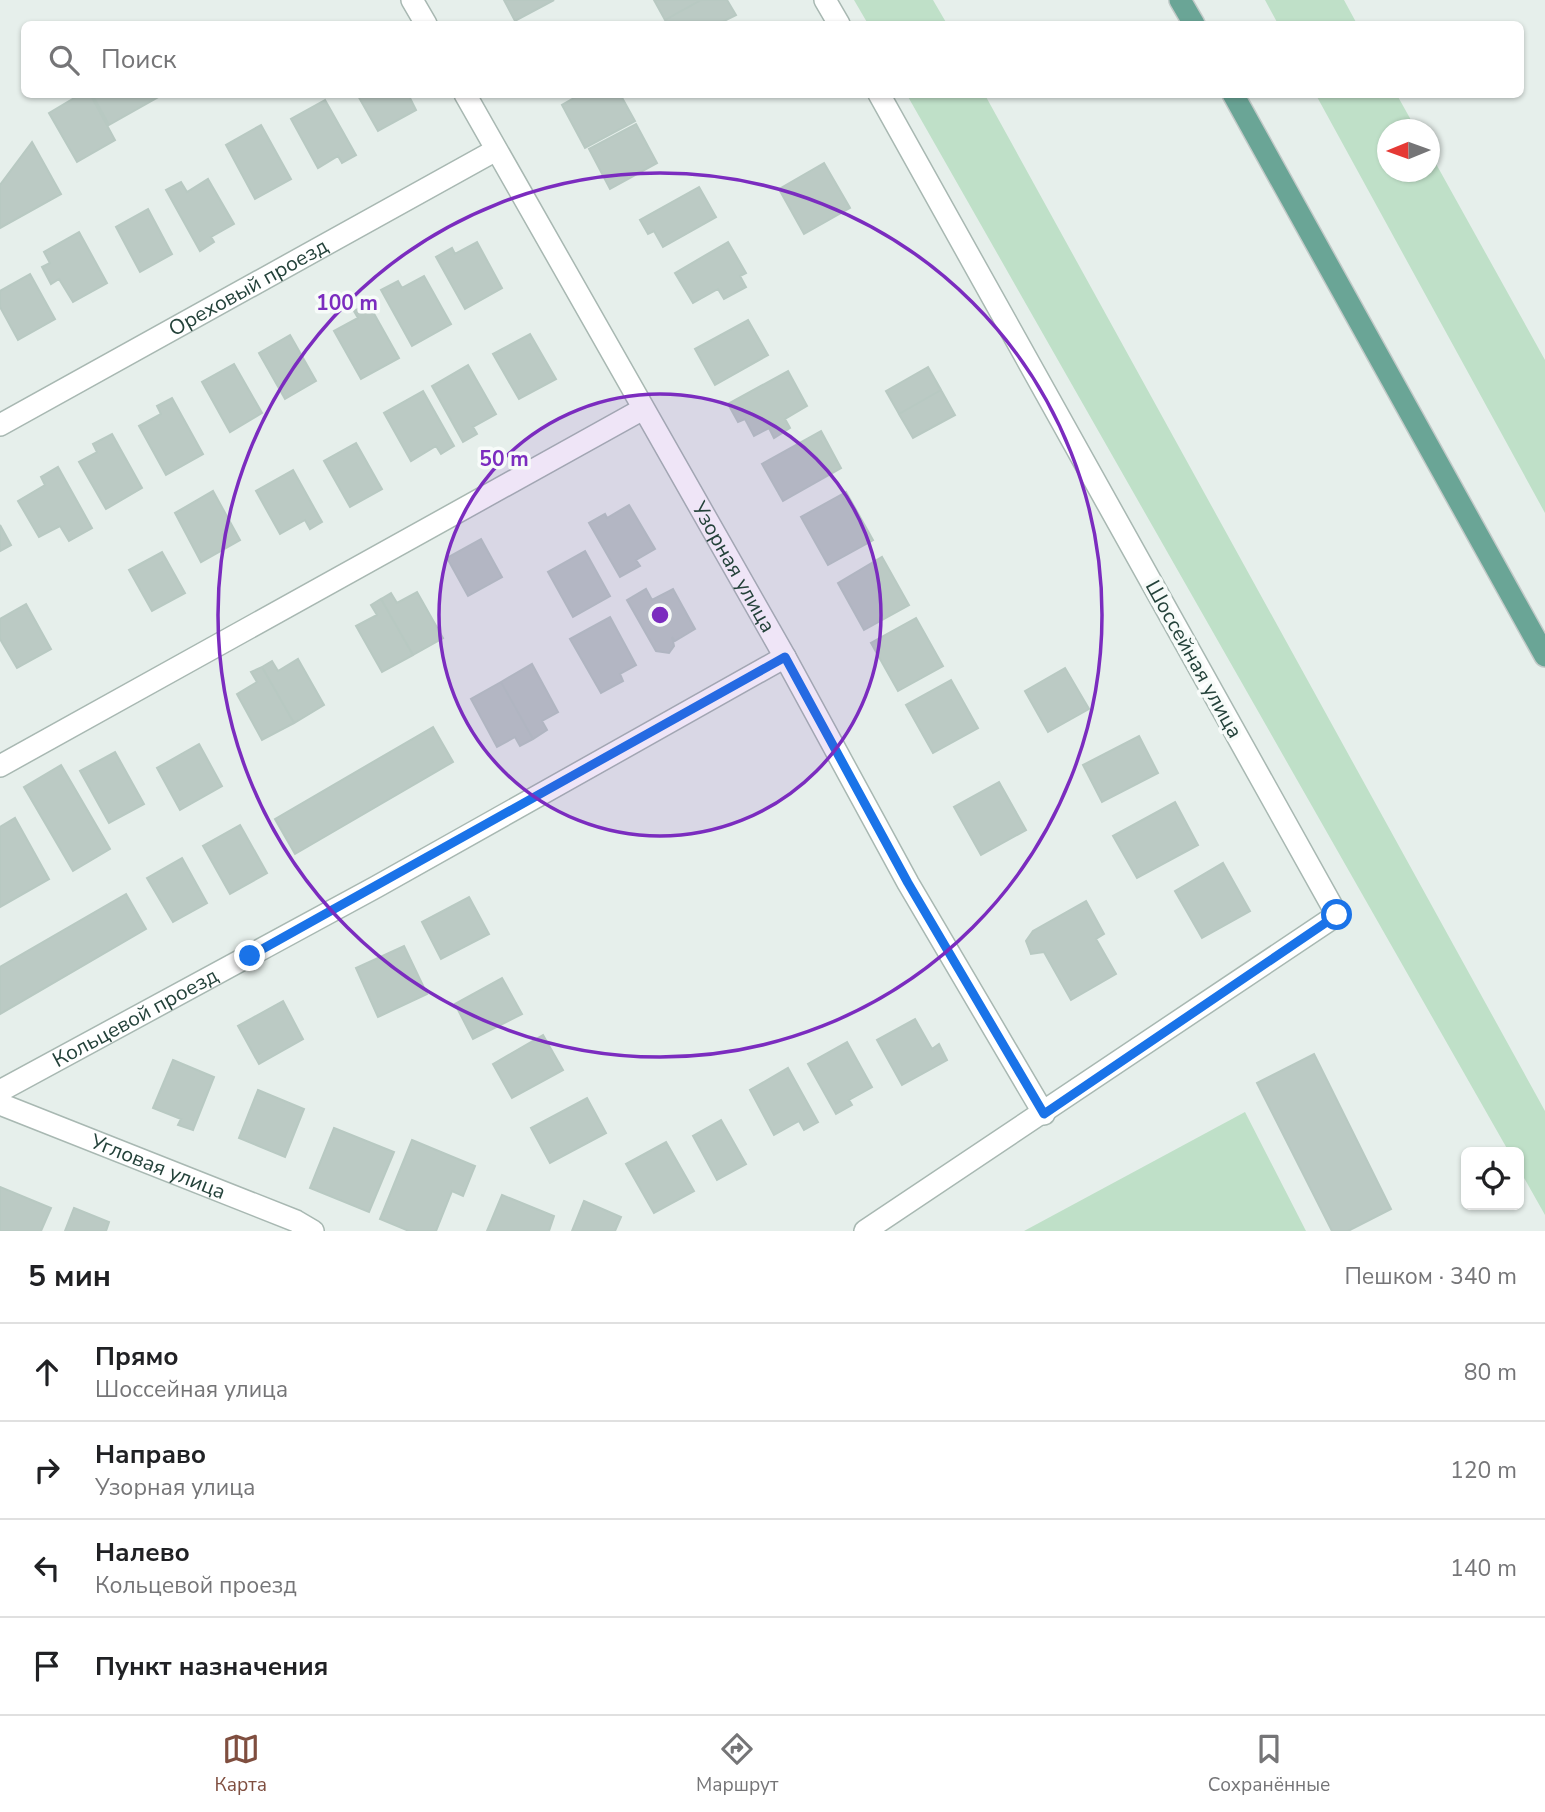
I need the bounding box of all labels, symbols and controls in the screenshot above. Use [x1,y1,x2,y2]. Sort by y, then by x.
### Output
search box [21,21,1524,98]
icon: search [45,41,83,79]
text: Поиск [101,42,177,77]
north arrow [1377,119,1440,182]
street label: Ореховый проезд [164,232,333,343]
text: 100 m [316,289,378,317]
text: 50 m [479,445,529,473]
street label: Узорная улица [685,495,782,638]
street label: Шоссейная улица [1139,575,1249,743]
centre of rings [648,603,672,627]
route start [1321,899,1352,930]
route end [234,940,265,971]
street label: Кольцевой проезд [48,961,223,1074]
street label: Угловая улица [85,1127,230,1206]
map controls [1461,1147,1524,1210]
button: locate [1461,1147,1524,1210]
text: 5 мин [28,1256,111,1297]
text: Пешком · 340 m [1344,1261,1517,1292]
text: Прямо [95,1339,179,1374]
icon: ahead [28,1353,66,1391]
text: 80 m [1464,1357,1517,1388]
text: Шоссейная улица [95,1374,288,1405]
text: Направо [95,1437,206,1472]
icon: right [28,1451,66,1489]
text: 120 m [1450,1455,1517,1486]
text: Узорная улица [95,1472,255,1503]
text: Налево [95,1535,190,1570]
icon: left [28,1549,66,1587]
text: 140 m [1450,1553,1517,1584]
text: Кольцевой проезд [95,1570,297,1601]
icon: arrive [28,1647,66,1685]
text: Пункт назначения [95,1649,328,1684]
tab: Карта [215,1730,267,1798]
tab: Маршрут [696,1730,779,1798]
tab: Сохранённые [1208,1730,1330,1798]

